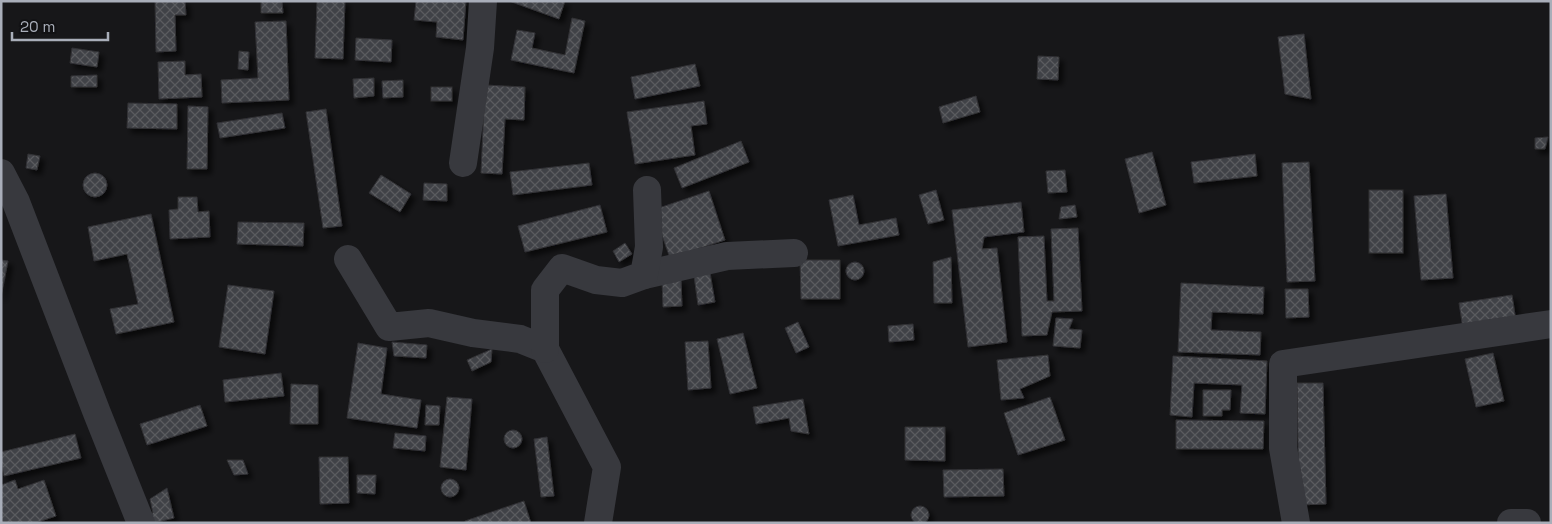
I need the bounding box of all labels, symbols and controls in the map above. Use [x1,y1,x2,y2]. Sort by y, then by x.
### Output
scale bar [12,10,109,42]
text: 20 m [20,17,55,36]

